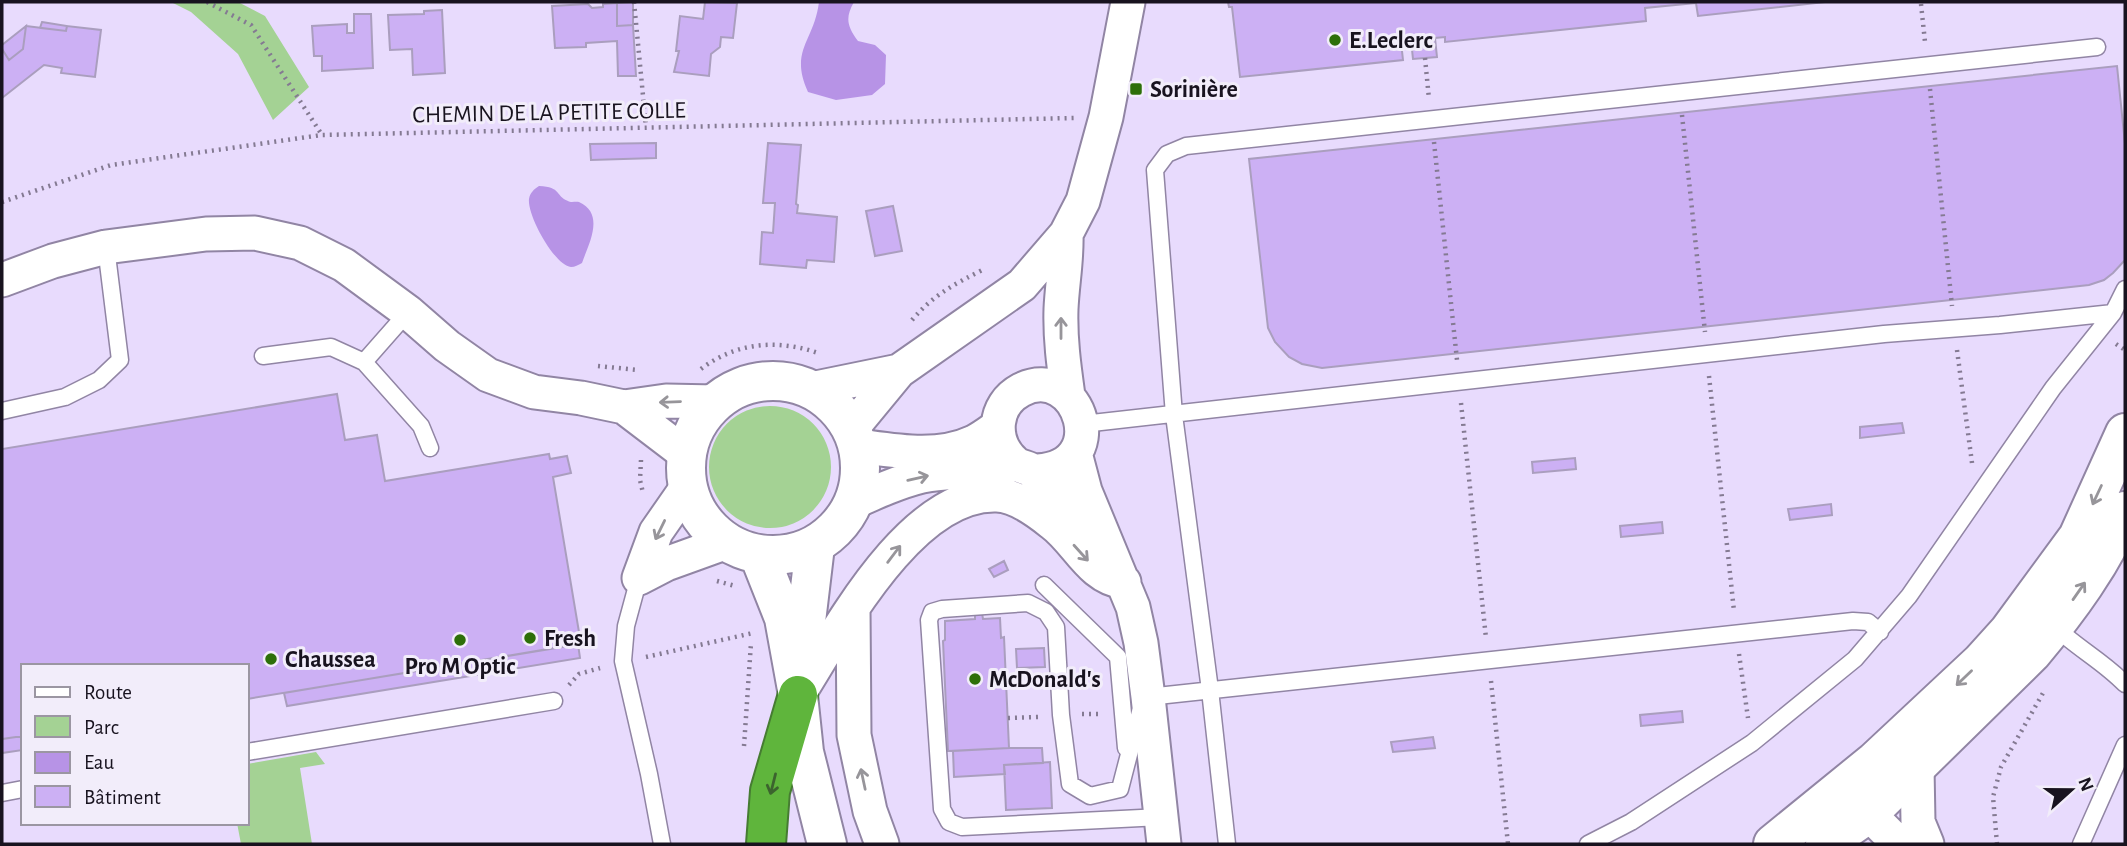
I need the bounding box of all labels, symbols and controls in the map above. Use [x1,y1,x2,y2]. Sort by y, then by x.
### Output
place label: E.Leclerc [1349,29,1433,53]
marker: E.Leclerc [1327,32,1343,48]
place label: Sorinière [1150,78,1238,102]
marker: Sorinière [1128,81,1144,97]
street label: CHEMIN DE LA PETITE COLLE [412,99,686,127]
one-way arrow [1054,317,1068,340]
one-way arrow [658,395,681,408]
one-way arrow [906,471,929,484]
one-way arrow [2090,484,2103,505]
one-way arrow [652,519,666,539]
one-way arrow [886,544,901,563]
one-way arrow [1073,544,1089,562]
one-way arrow [2072,582,2086,601]
place label: Fresh [544,627,596,651]
marker: Fresh [522,630,538,646]
marker: Pro M Optic [452,632,468,648]
place label: Chaussea [285,648,376,672]
marker: Chaussea [263,651,279,667]
place label: Pro M Optic [404,655,516,679]
legend [21,664,248,825]
place label: McDonald's [989,668,1101,692]
one-way arrow [1956,670,1973,687]
marker: McDonald's [967,671,983,687]
text: Route [84,682,132,703]
text: Parc [84,717,119,738]
text: Eau [84,752,114,773]
north arrow [2036,755,2106,825]
one-way arrow [855,768,869,791]
one-way arrow [765,773,778,795]
text: N [2074,775,2097,794]
text: Bâtiment [84,787,161,808]

